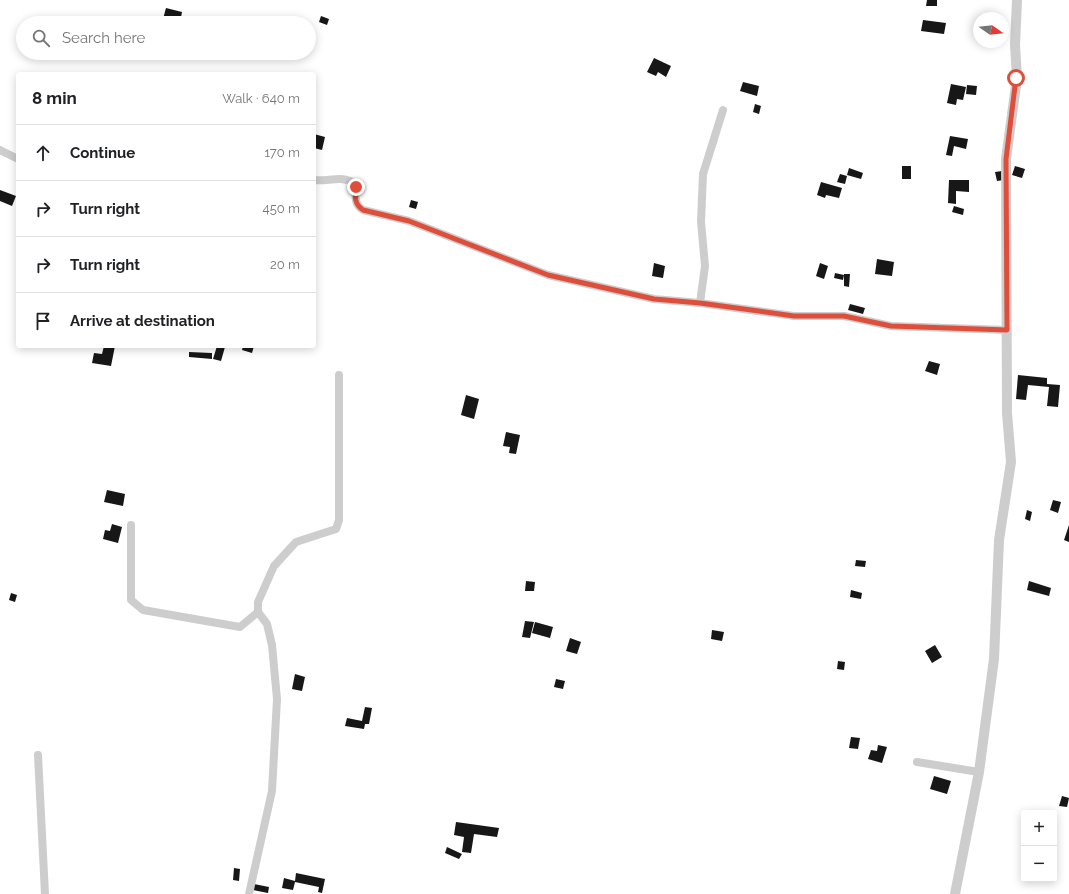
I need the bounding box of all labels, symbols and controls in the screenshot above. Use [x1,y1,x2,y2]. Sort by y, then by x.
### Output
north arrow [973,12,1009,48]
search box [16,16,316,60]
icon: search [30,27,52,49]
text: Search here [62,29,145,47]
route start [1007,69,1025,87]
text: 8 min [32,88,77,108]
text: Walk · 640 m [222,91,300,106]
icon: ahead [32,142,54,164]
text: Continue [70,144,135,162]
text: 170 m [264,145,300,160]
route end [347,178,365,196]
icon: right [32,198,54,220]
text: Turn right [70,200,140,218]
text: 450 m [263,201,300,216]
icon: right [32,254,54,276]
text: Turn right [70,256,140,274]
text: 20 m [270,257,300,272]
icon: arrive [32,310,54,332]
text: Arrive at destination [70,312,215,330]
map controls [1021,810,1057,882]
button: + [1021,810,1057,846]
button: − [1021,846,1057,882]

